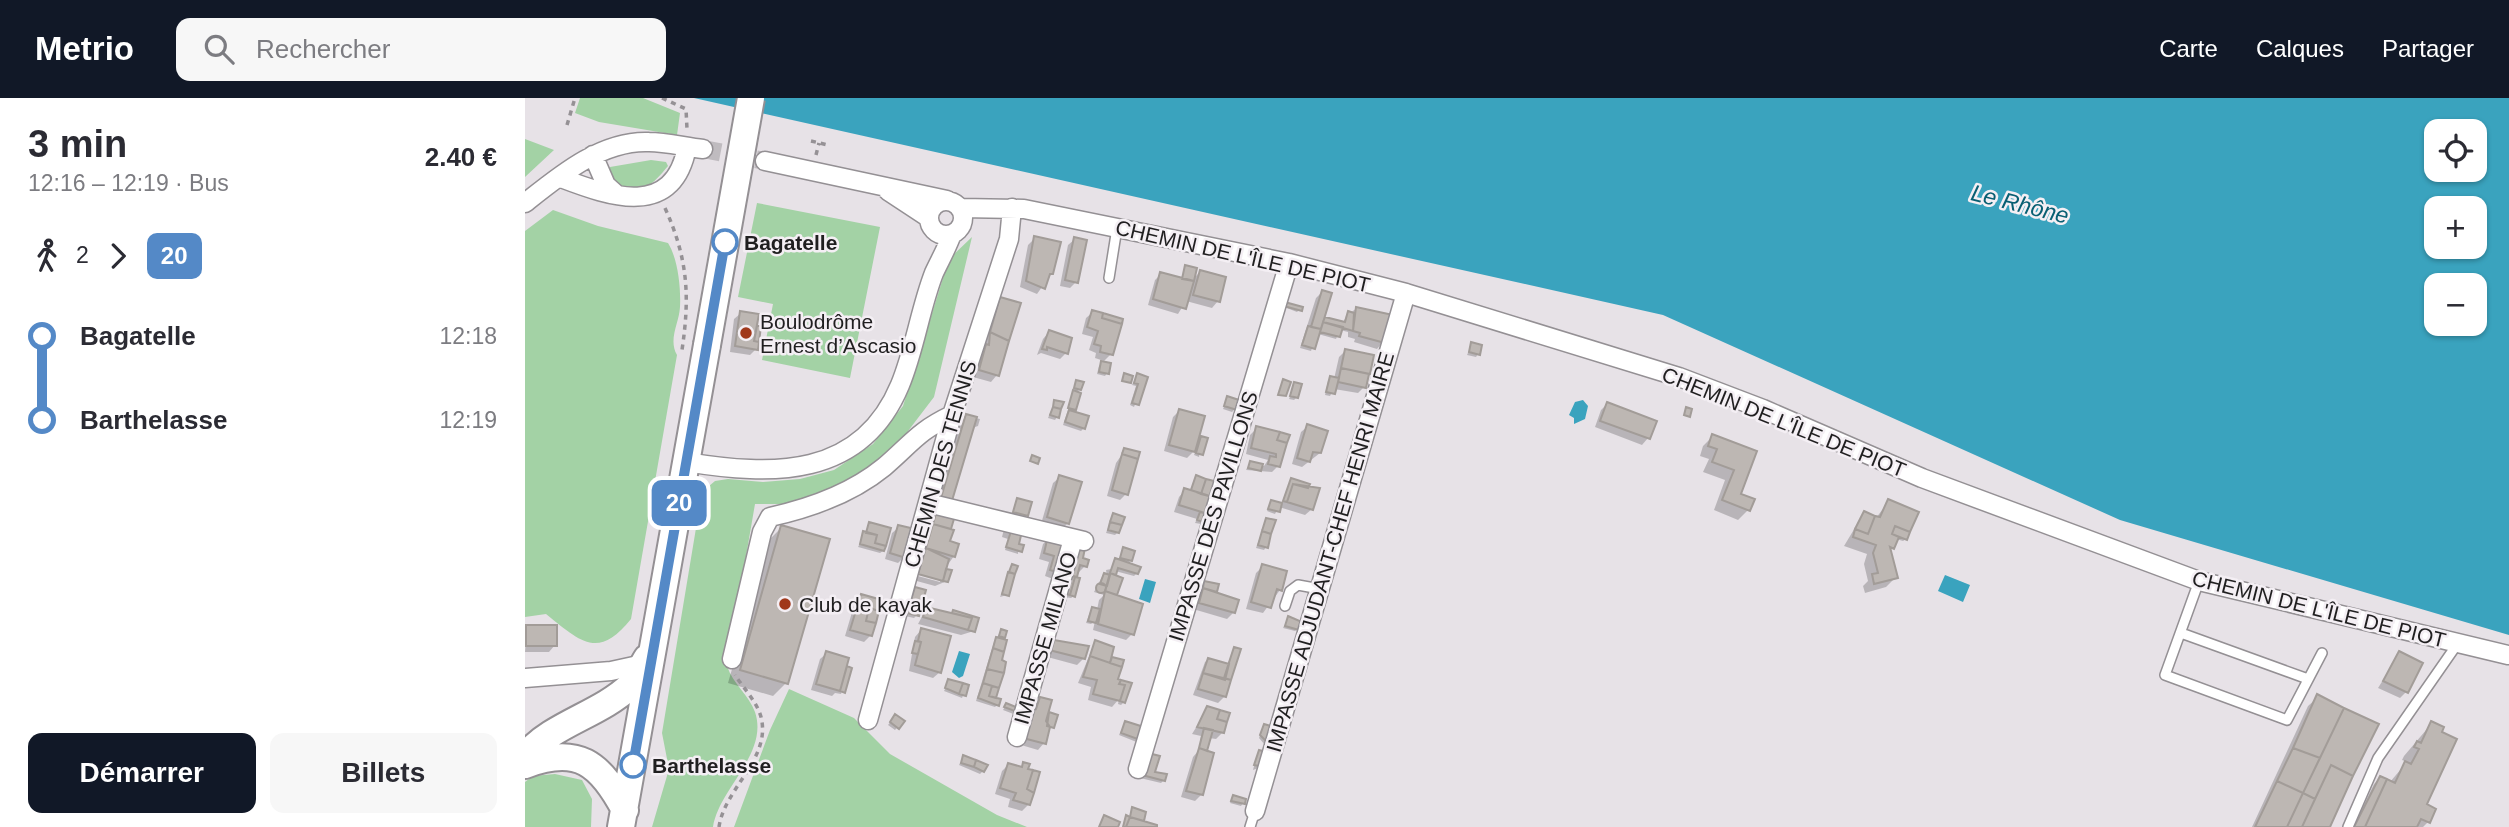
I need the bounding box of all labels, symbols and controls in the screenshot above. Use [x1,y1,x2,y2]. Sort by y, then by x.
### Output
search box [176,18,666,81]
text: Metrio [35,30,134,67]
icon: search [200,30,238,68]
text: Rechercher [256,34,390,64]
text: Carte [2159,35,2218,62]
text: Calques [2256,35,2344,62]
text: Partager [2382,35,2474,62]
map controls [2424,119,2487,336]
button: locate [2424,119,2487,182]
text: 3 min [28,123,127,165]
text: 2.40 € [425,142,497,172]
text: 12:16 – 12:19 · Bus [28,170,229,196]
water label: Le Rhône [1968,179,2072,229]
button: + [2424,196,2487,259]
street label: CHEMIN DE L'ÎLE DE PIOT [1113,215,1373,297]
marker: Bagatelle [712,229,738,255]
place label: Bagatelle [744,231,837,254]
icon: walk [28,237,66,275]
icon: forward [99,237,137,275]
text: 2 [76,242,89,268]
text: 20 [161,242,188,269]
button: − [2424,273,2487,336]
place label: Boulodrôme Ernest d’Ascasio [760,310,916,357]
text: Bagatelle [80,321,196,351]
text: 12:18 [439,323,497,349]
marker: Boulodrôme Ernest d’Ascasio [738,325,754,341]
street label: IMPASSE ADJUDANT-CHEF HENRI MAIRE [1262,349,1398,755]
street label: CHEMIN DES TENNIS [899,358,981,570]
street label: CHEMIN DE L'ÎLE DE PIOT [1659,363,1909,482]
street label: IMPASSE DES PAVILLONS [1164,388,1262,644]
text: Barthelasse [80,405,227,435]
text: 12:19 [439,407,497,433]
line badge: 20 [647,480,711,526]
text: 20 [666,489,692,516]
street label: IMPASSE MILANO [1009,549,1081,727]
street label: CHEMIN DE L'ÎLE DE PIOT [2190,566,2448,652]
place label: Club de kayak [799,593,933,616]
marker: Club de kayak [777,596,793,612]
button: Démarrer [28,733,256,813]
button: Billets [270,733,497,813]
marker: Barthelasse [620,752,646,778]
place label: Barthelasse [652,754,771,777]

